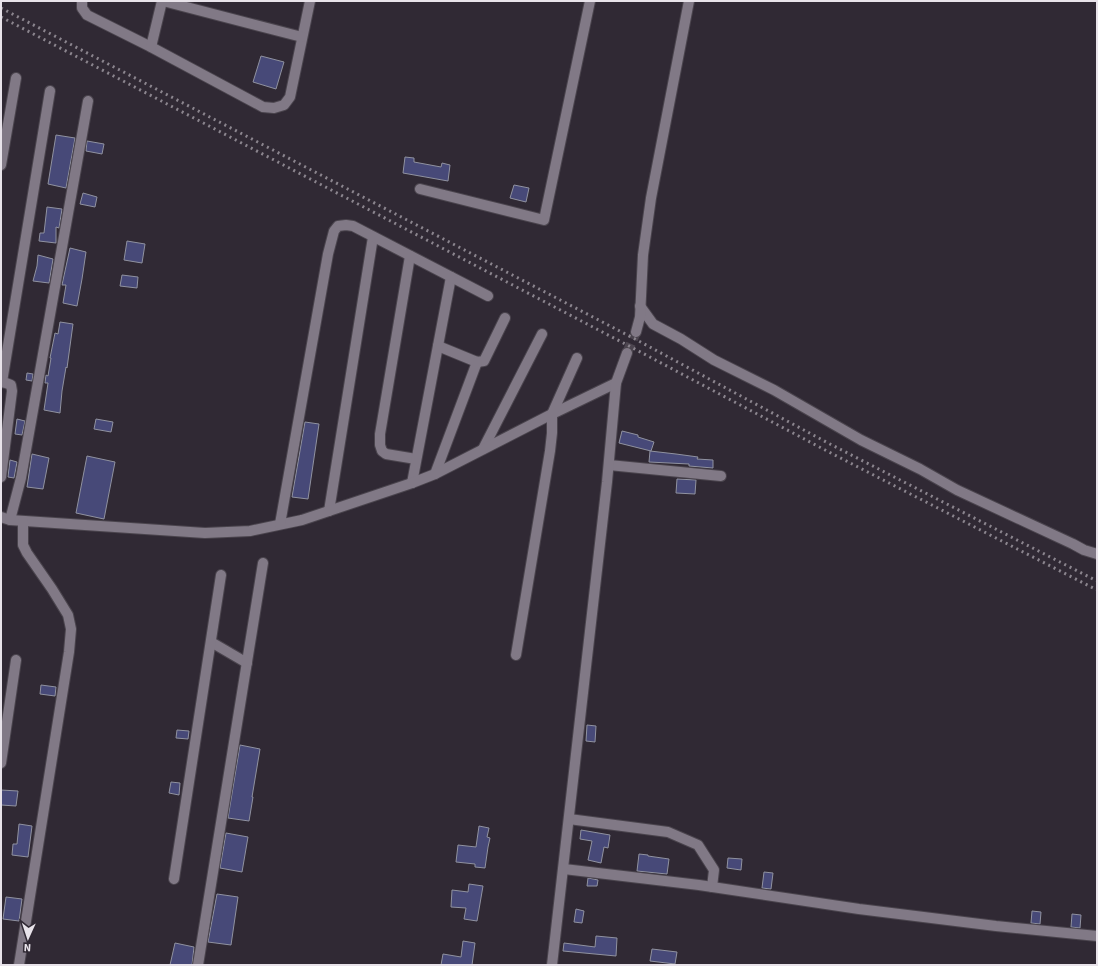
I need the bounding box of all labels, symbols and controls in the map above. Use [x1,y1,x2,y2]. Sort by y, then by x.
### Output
north arrow [8,918,48,958]
text: N [23,940,32,955]

